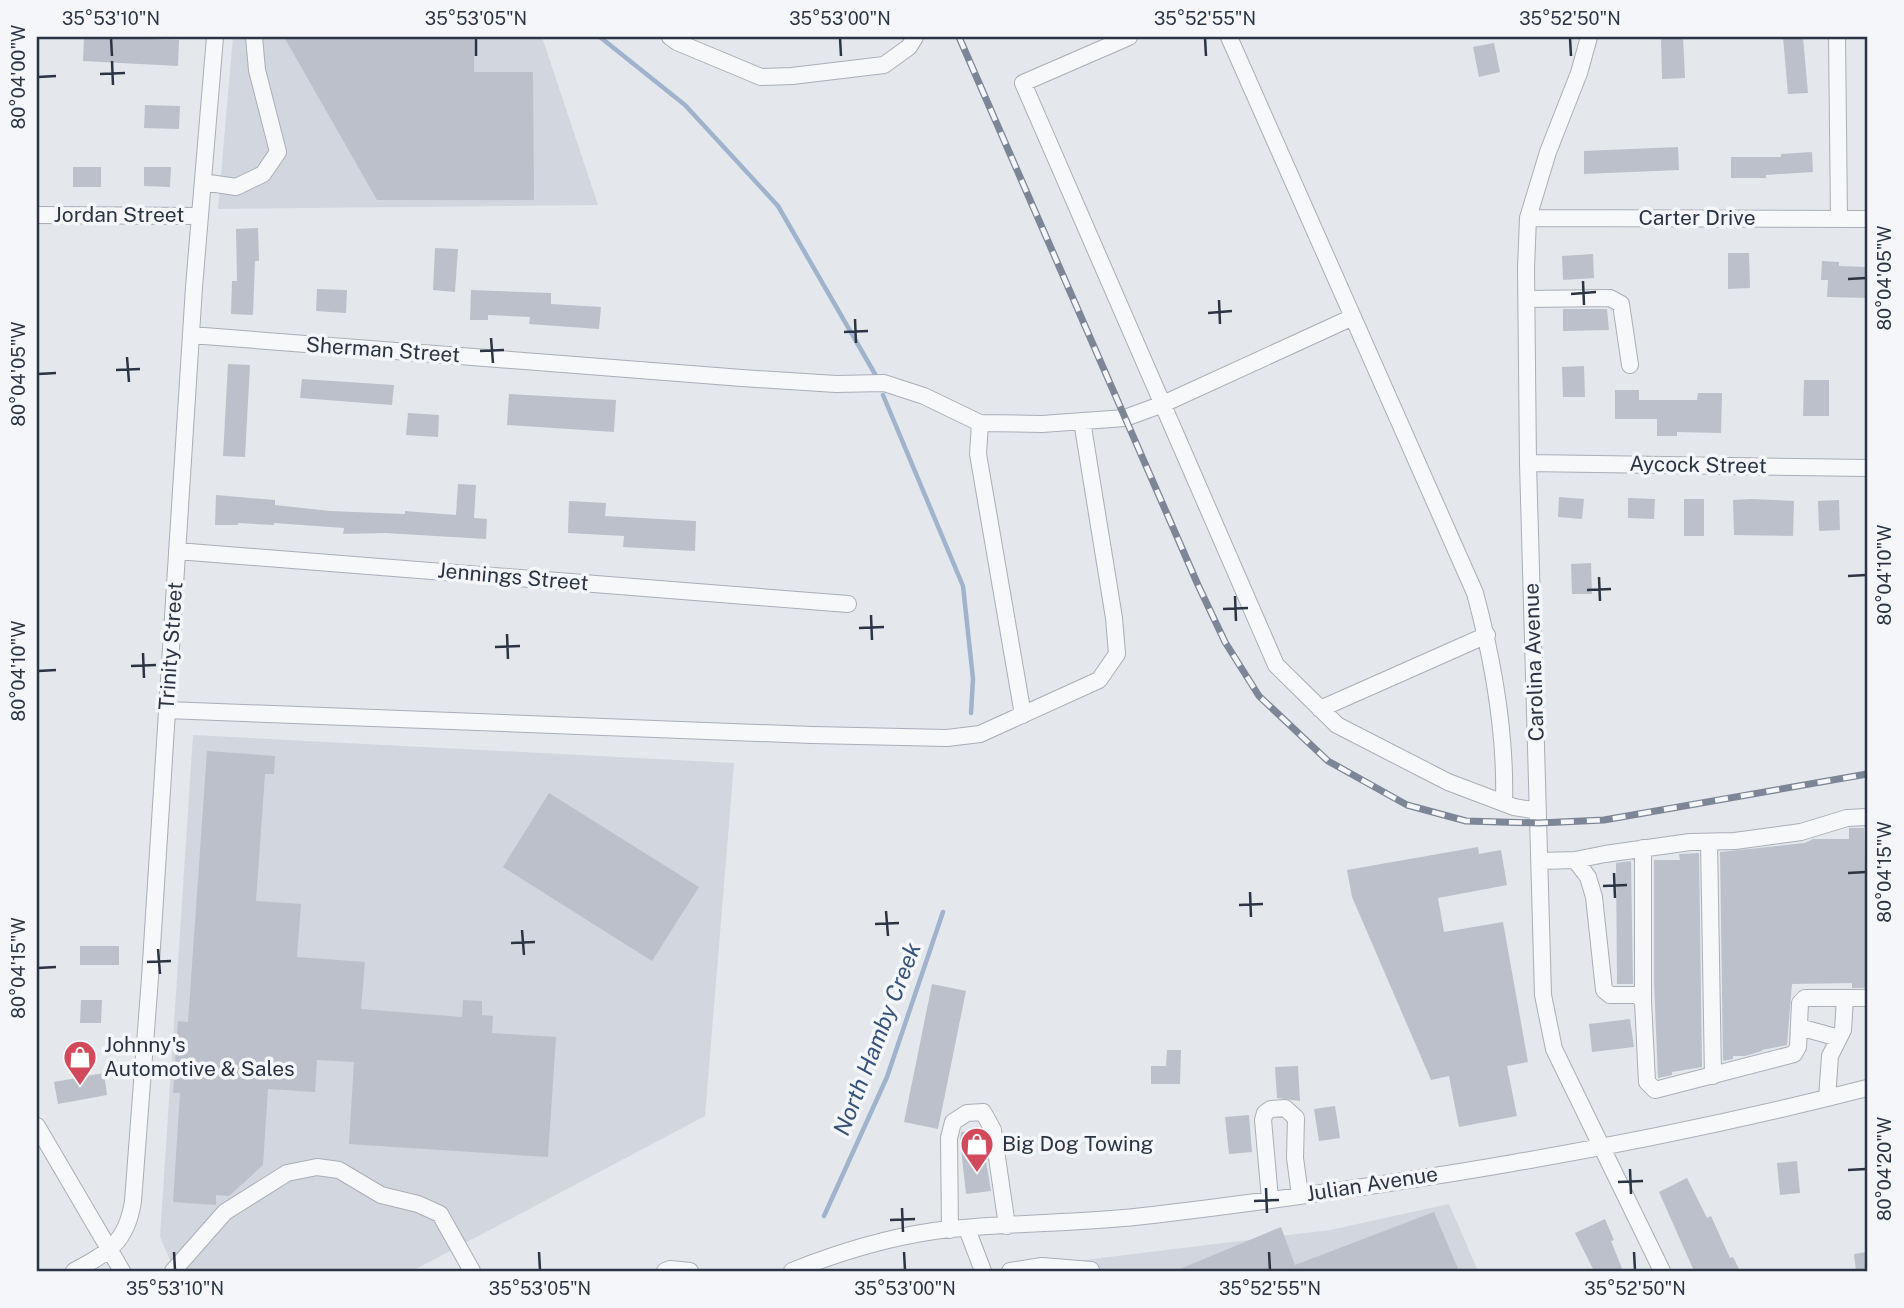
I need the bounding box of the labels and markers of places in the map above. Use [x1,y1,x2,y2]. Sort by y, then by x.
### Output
place label: Johnny's Automotive & Sales [104,1032,295,1081]
shop icon: Johnny's Automotive & Sales [61,1038,99,1087]
shop icon: Big Dog Towing [958,1125,996,1174]
place label: Big Dog Towing [1002,1131,1154,1156]

